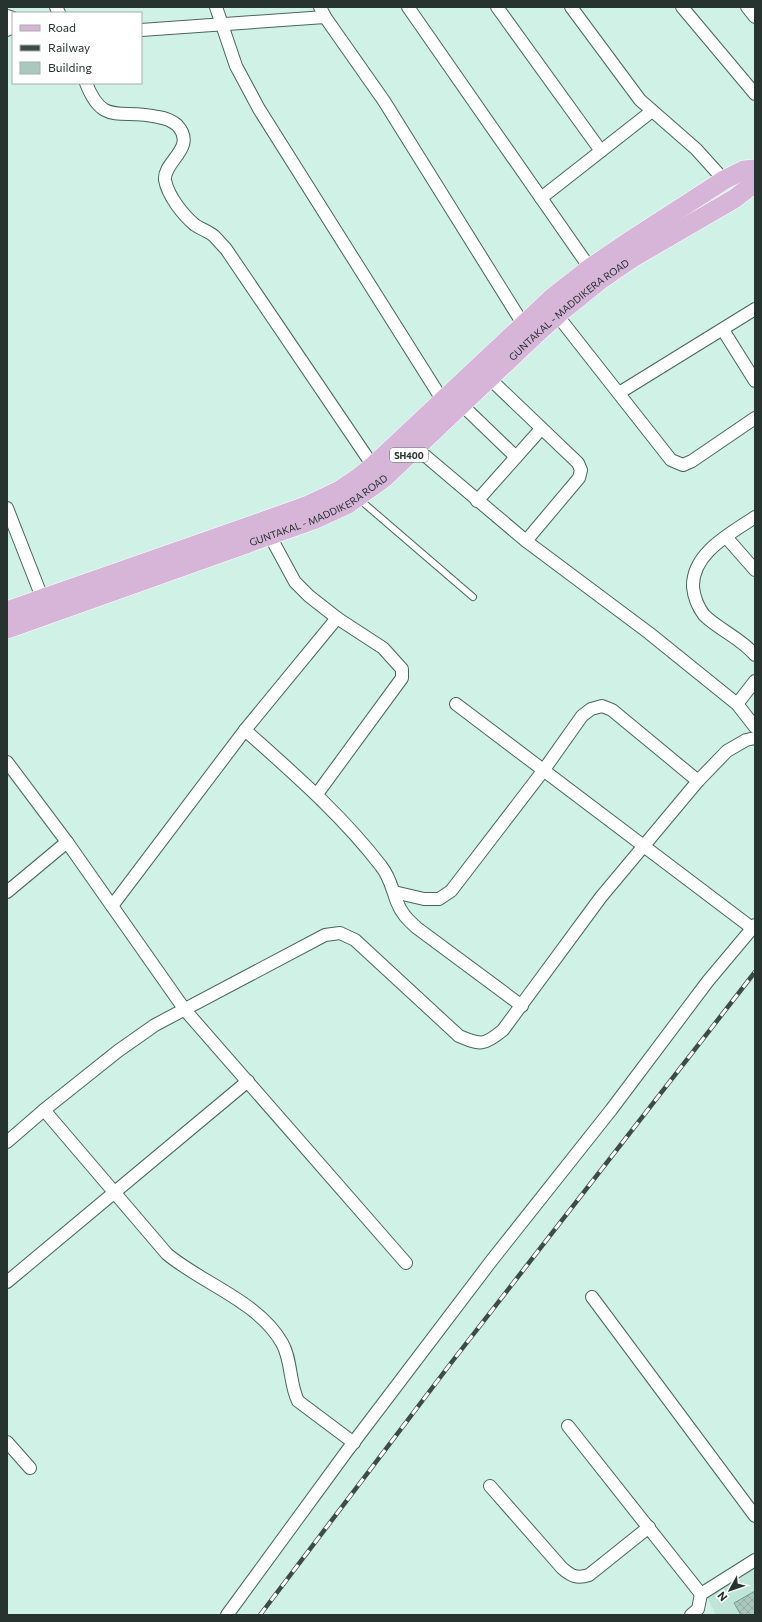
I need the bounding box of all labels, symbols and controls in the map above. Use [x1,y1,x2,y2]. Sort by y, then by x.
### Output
legend [12,12,142,84]
text: Road [48,20,76,34]
text: Railway [48,40,90,54]
text: Building [48,60,92,74]
street label: GUNTAKAL - MADDIKERA ROAD [506,256,631,363]
road number: SH400 [390,448,428,462]
street label: GUNTAKAL - MADDIKERA ROAD [248,472,390,548]
north arrow [710,1570,750,1610]
text: N [714,1589,730,1604]

